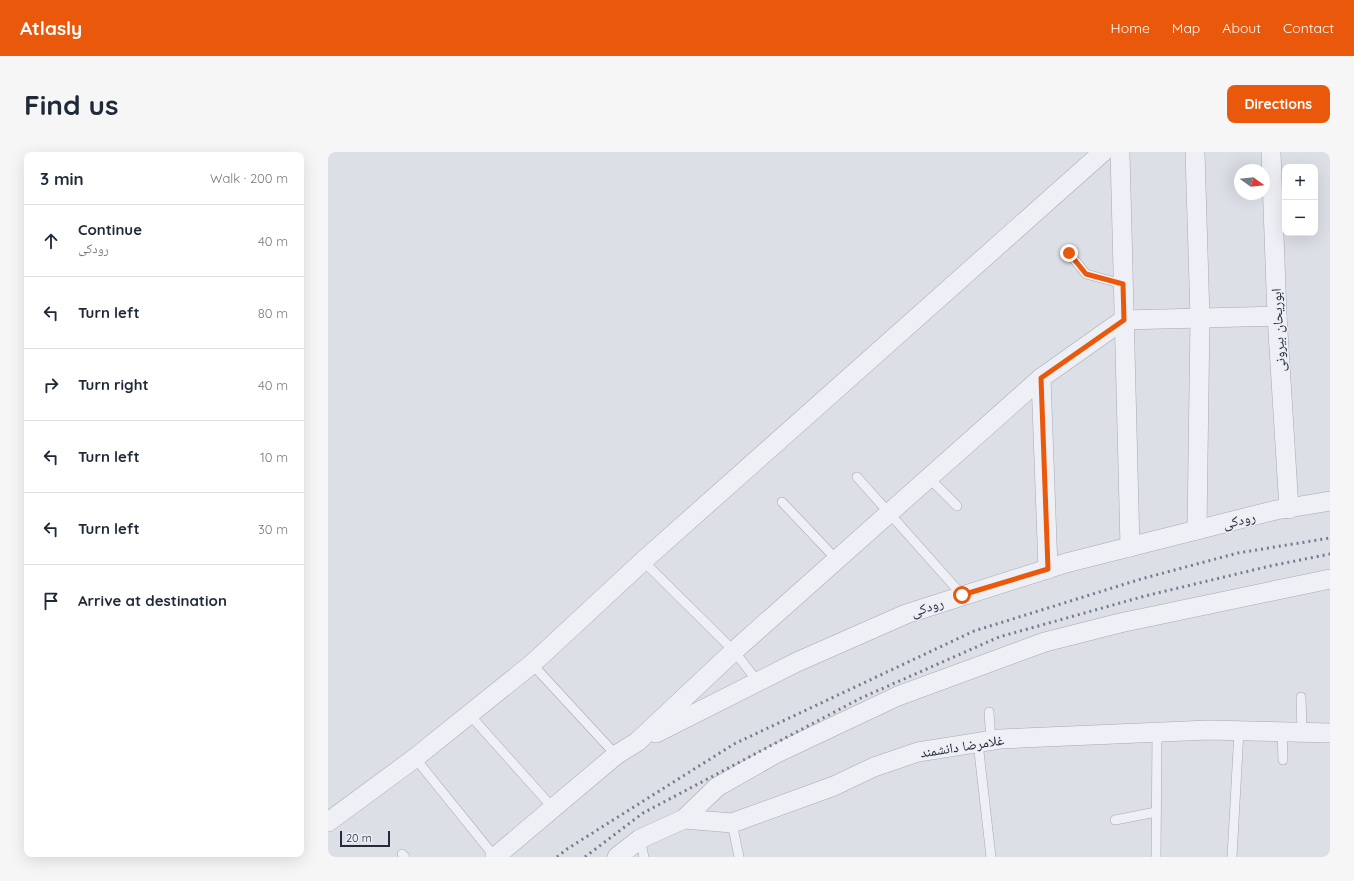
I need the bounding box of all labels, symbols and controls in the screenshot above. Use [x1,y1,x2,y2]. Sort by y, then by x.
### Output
text: Atlasly [20,16,82,40]
text: Home [1111,19,1150,37]
text: Map [1172,19,1200,37]
text: About [1222,19,1261,37]
text: Contact [1283,19,1334,37]
button: Directions [1227,85,1330,123]
text: Find us [24,87,118,122]
north arrow [1234,164,1270,200]
map controls [1282,164,1318,236]
button: + [1282,164,1318,200]
text: 3 min [40,168,84,189]
text: Walk · 200 m [210,170,288,186]
button: − [1282,200,1318,236]
text: Continue [78,220,142,239]
icon: ahead [40,230,62,252]
text: 40 m [258,233,288,249]
text: رودکی [78,240,109,256]
route end [1060,244,1078,262]
street label: ابوریحان بیرونی [1267,288,1289,372]
icon: left [40,302,62,324]
text: Turn left [78,303,140,322]
text: 80 m [258,305,288,321]
icon: right [40,374,62,396]
text: Turn right [78,375,149,394]
text: 40 m [258,377,288,393]
icon: left [40,446,62,468]
text: Turn left [78,447,140,466]
text: 10 m [260,449,288,465]
street label: رودکی [1221,507,1257,533]
icon: left [40,518,62,540]
text: Turn left [78,519,140,538]
text: 30 m [258,521,288,537]
route start [953,586,971,604]
icon: arrive [40,590,62,612]
text: Arrive at destination [78,591,227,610]
street label: رودکی [908,593,946,621]
street label: غلامرضا دانشمند [919,730,1005,762]
scale bar [340,829,390,848]
text: 20 m [346,831,372,845]

